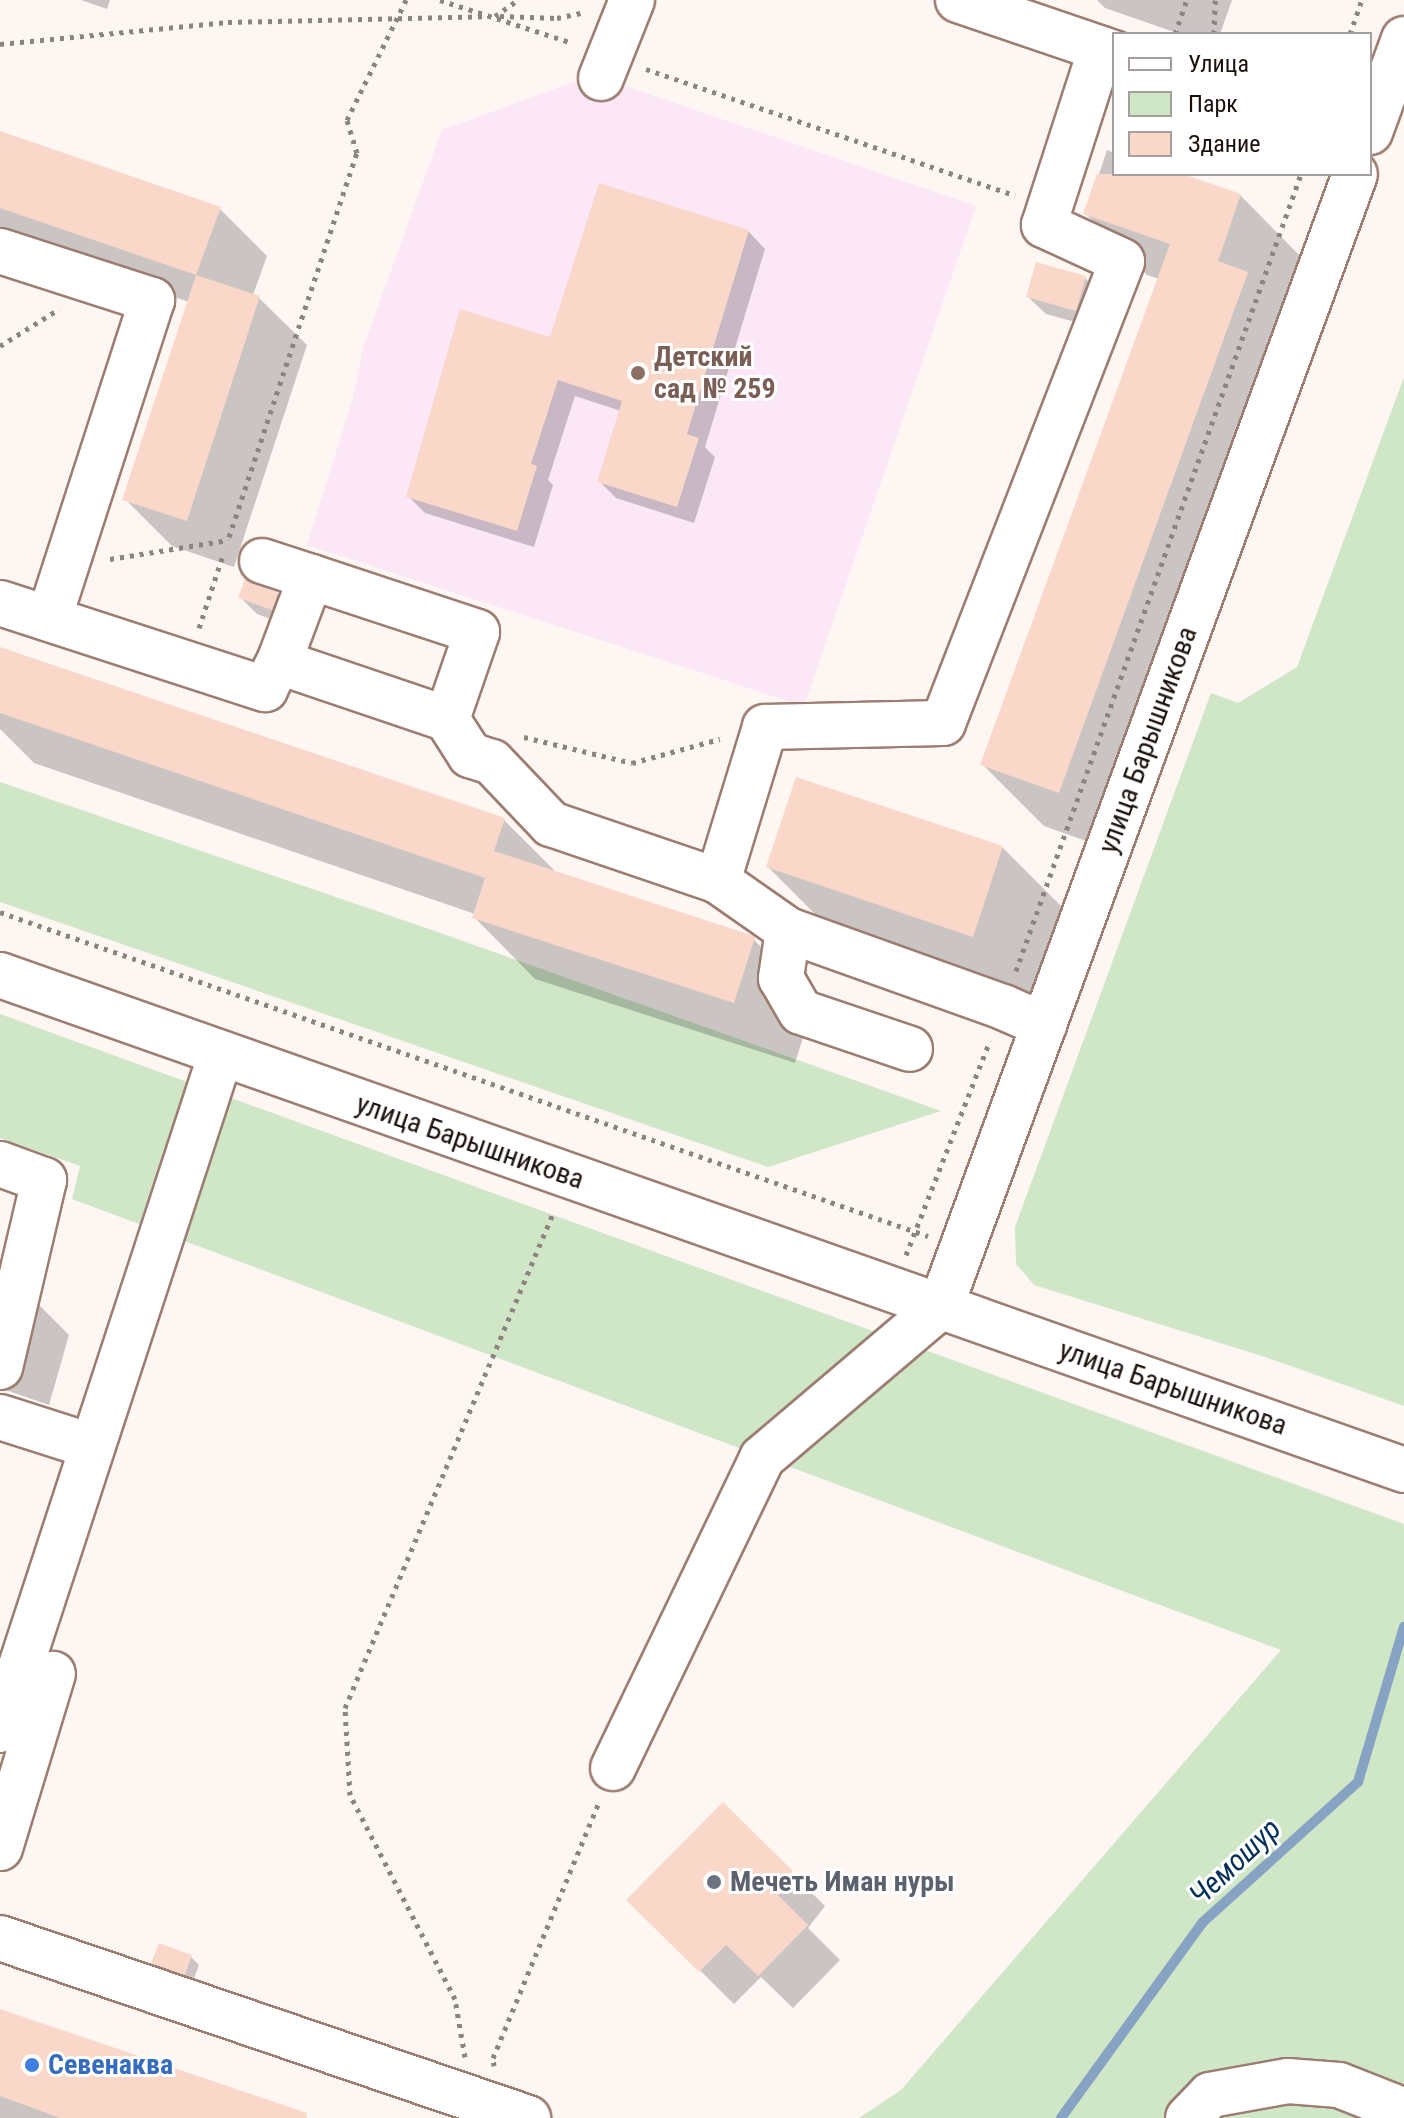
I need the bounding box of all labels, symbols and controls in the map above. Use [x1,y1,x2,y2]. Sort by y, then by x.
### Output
legend [1112,32,1372,176]
text: Улица [1188,50,1249,78]
text: Парк [1188,90,1238,118]
text: Здание [1188,130,1260,158]
place label: Детский сад № 259 [654,340,776,406]
marker: Детский сад № 259 [629,364,647,382]
street label: улица Барышникова [1091,622,1205,858]
street label: улица Барышникова [352,1087,588,1197]
street label: улица Барышникова [1055,1333,1291,1443]
water label: Чемошур [1182,1811,1288,1913]
place label: Мечеть Иман нуры [730,1865,955,1899]
marker: Мечеть Иман нуры [705,1873,723,1891]
place label: Севенаква [48,2048,173,2082]
marker: Севенаква [23,2056,41,2074]

